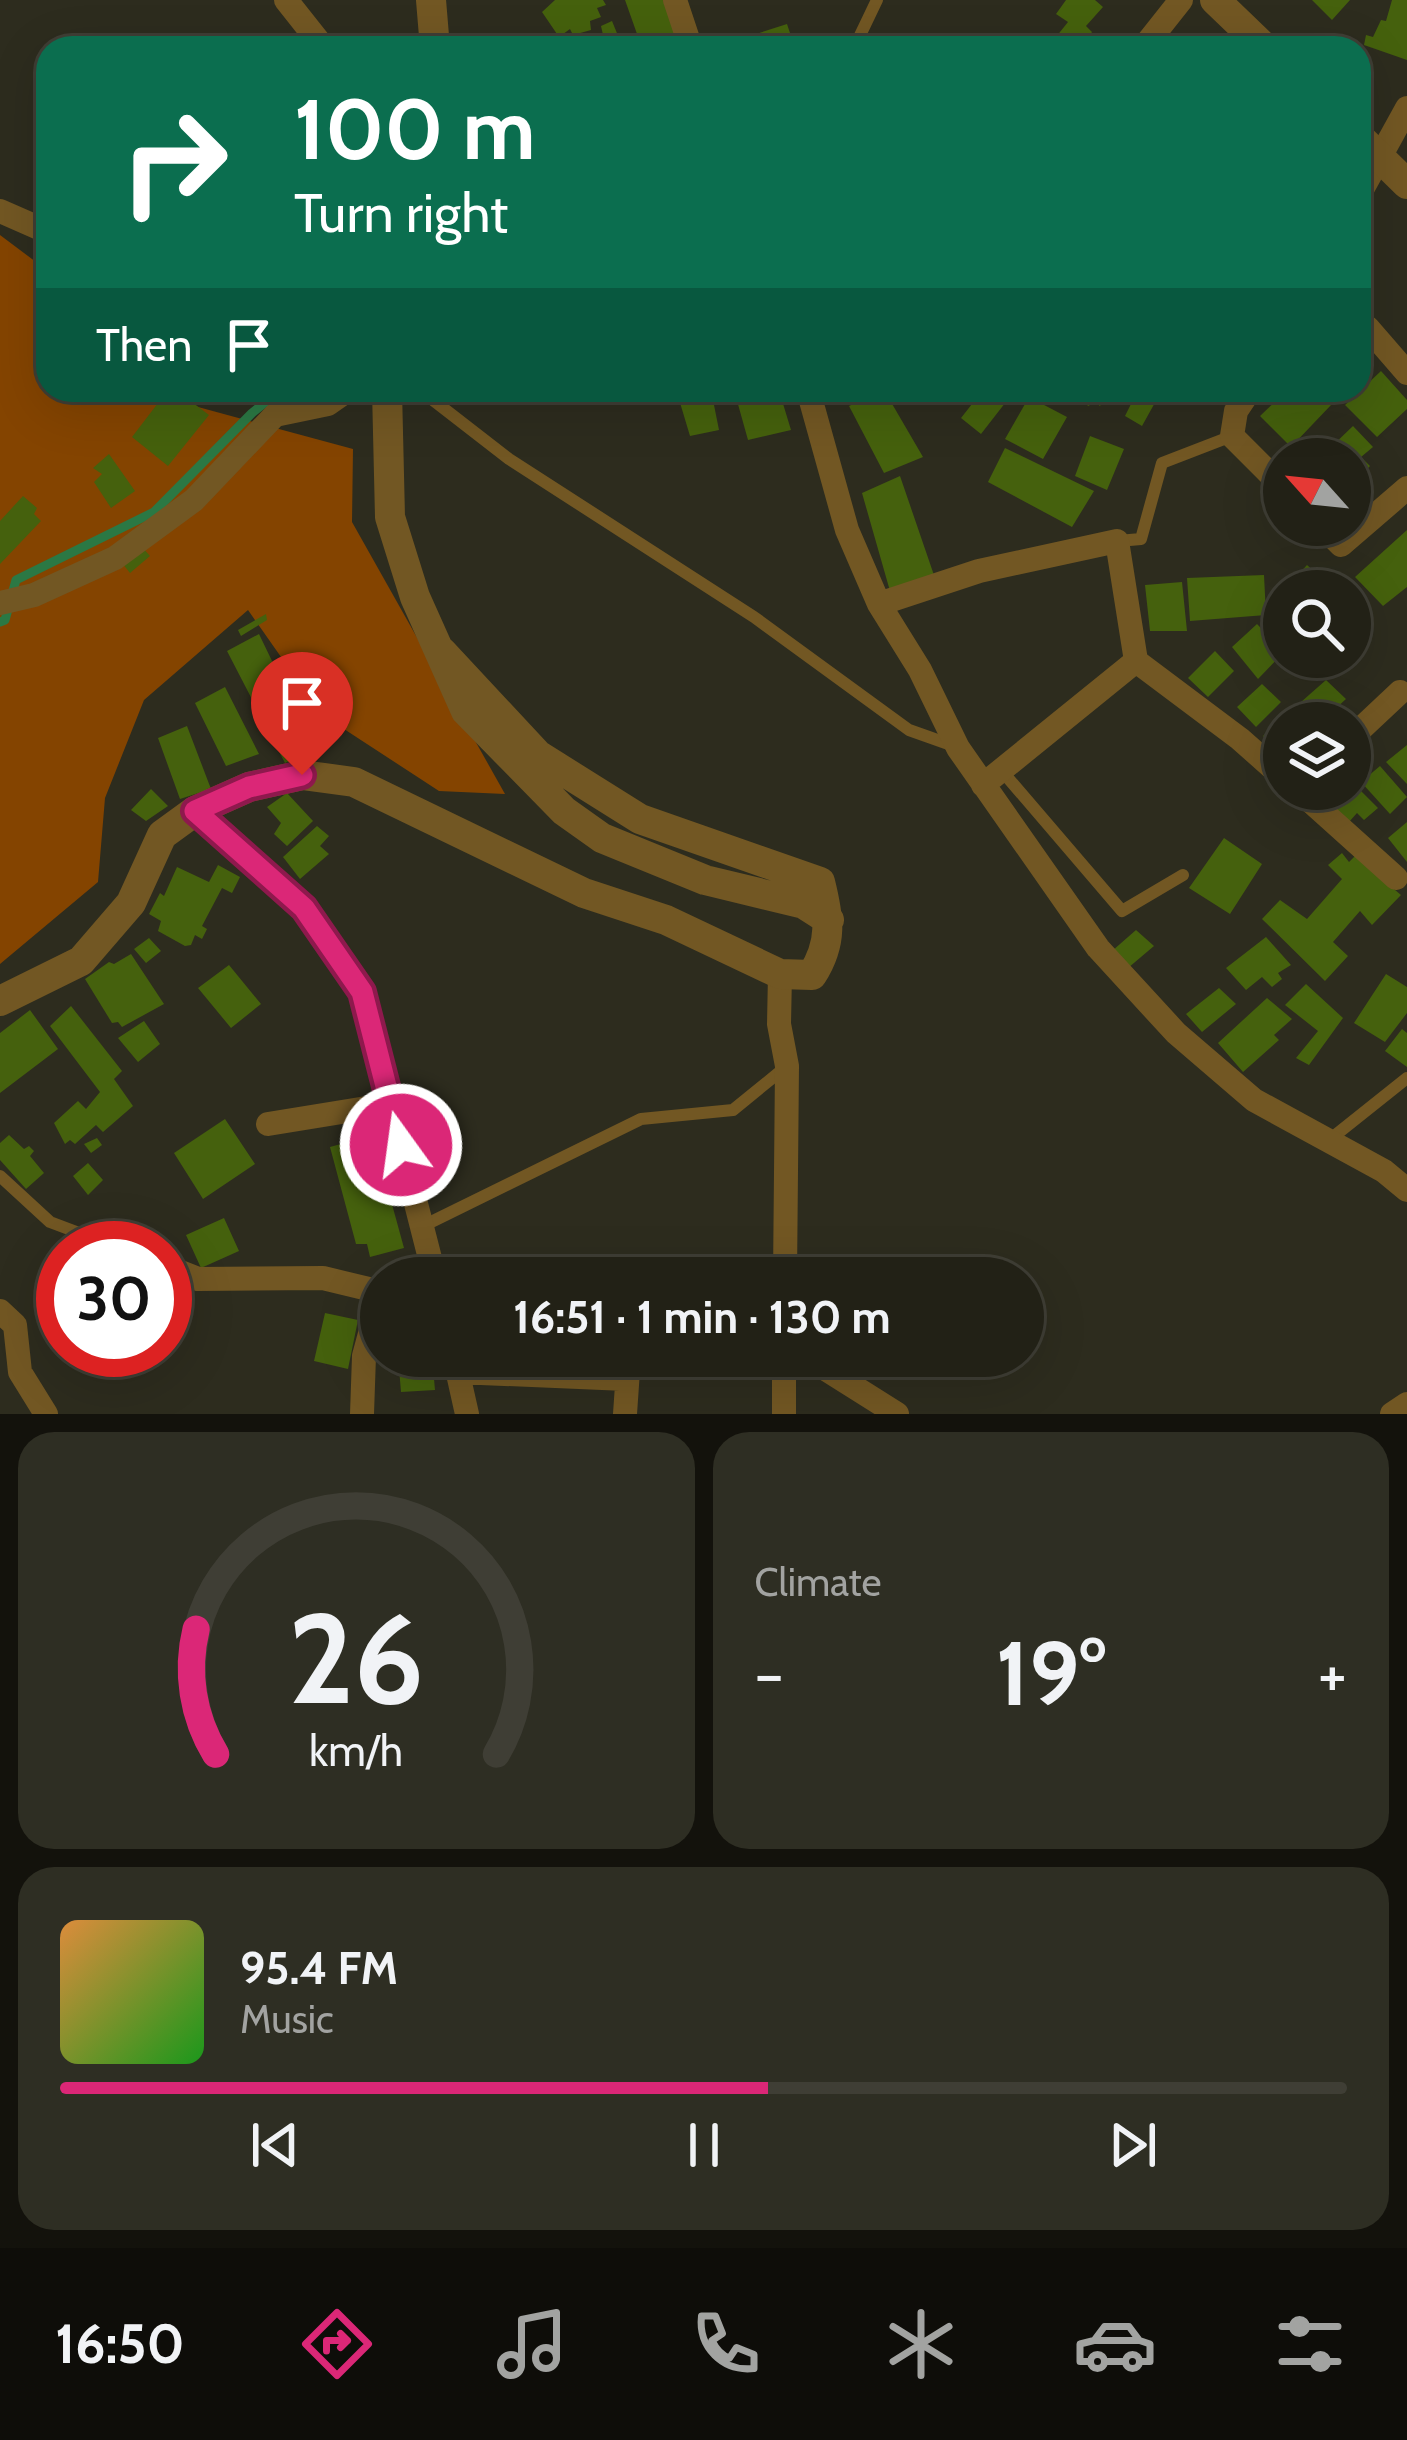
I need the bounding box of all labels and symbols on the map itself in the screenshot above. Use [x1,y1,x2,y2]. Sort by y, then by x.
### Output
north arrow [1263,438,1371,546]
pin [251,652,353,775]
position arrow [338,1082,464,1208]
speed limit sign: 30 [36,1221,192,1377]

